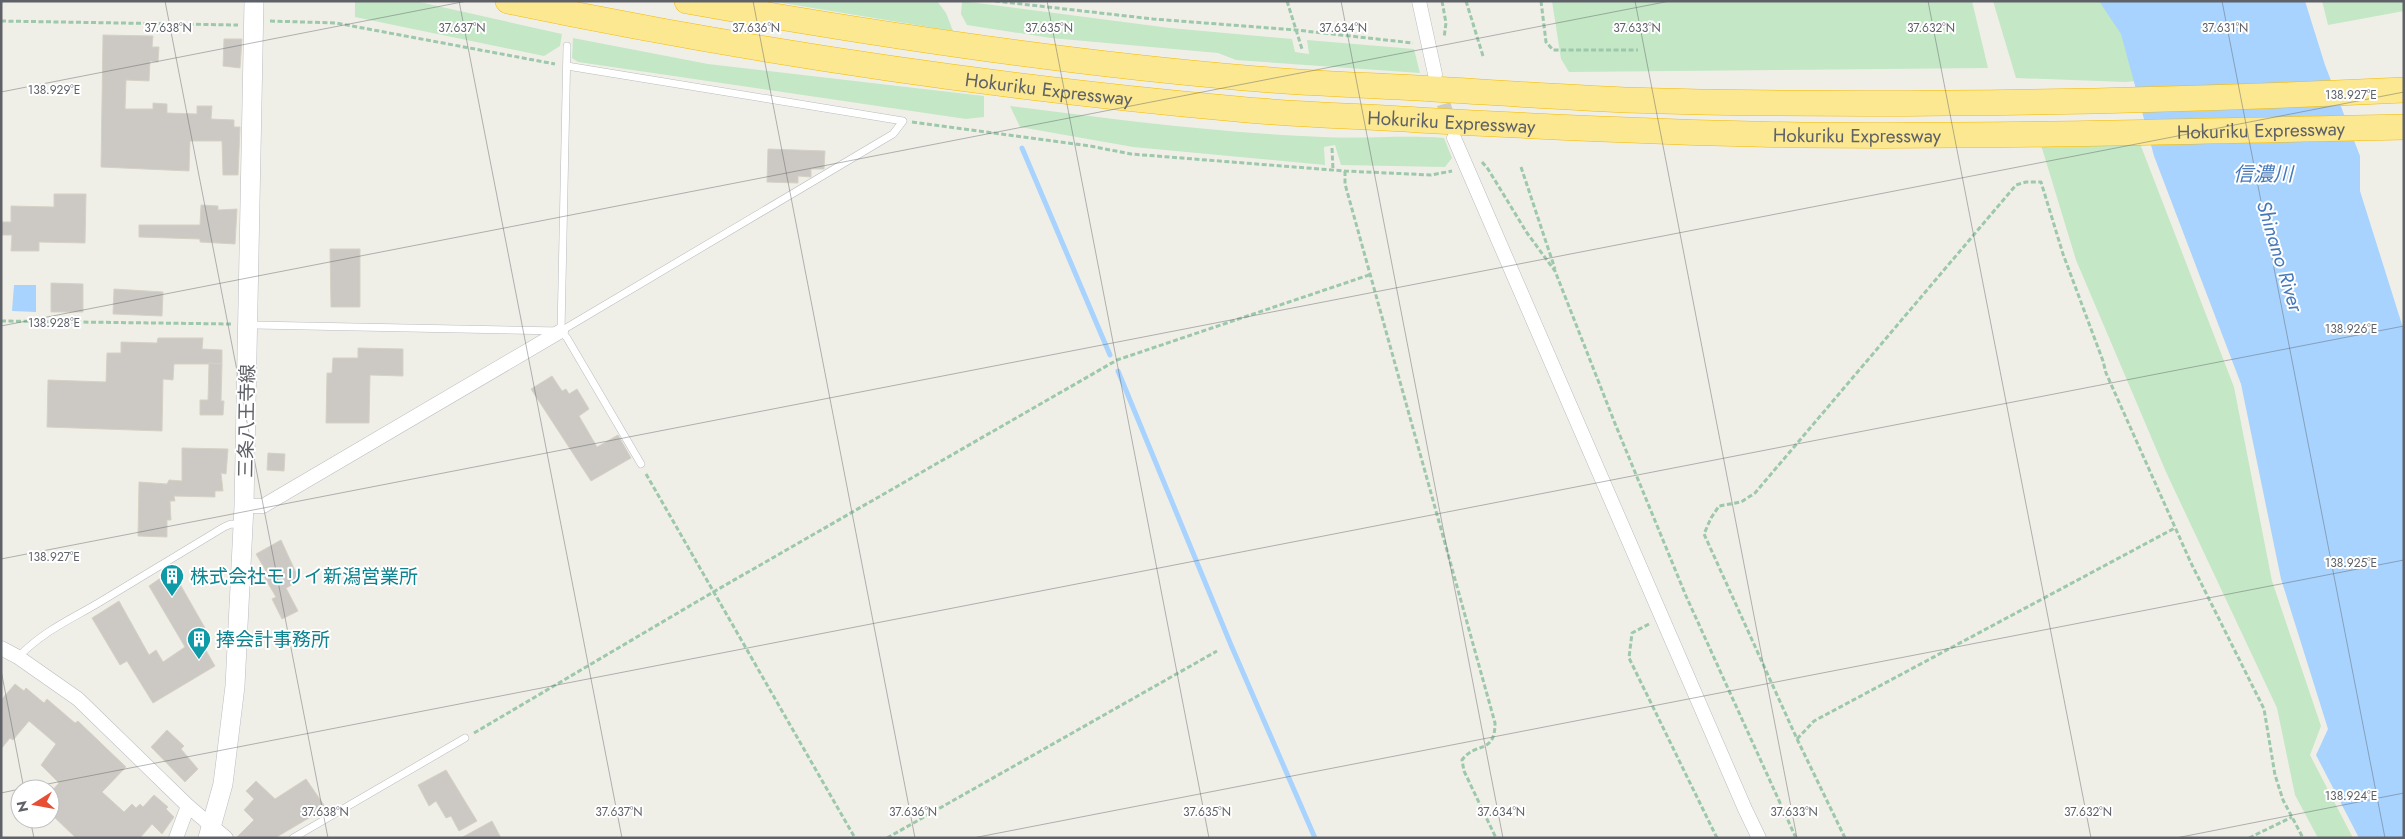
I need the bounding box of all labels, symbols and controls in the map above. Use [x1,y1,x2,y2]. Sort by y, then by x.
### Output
text: 37.638°N [144,19,192,37]
text: 37.637°N [438,19,486,37]
text: 37.636°N [732,19,780,37]
text: 37.635°N [1025,19,1073,37]
text: 37.634°N [1319,19,1367,37]
text: 37.633°N [1613,19,1661,37]
text: 37.632°N [1907,19,1955,37]
text: 37.631°N [2202,19,2248,37]
street label: Hokuriku Expressway [963,66,1134,113]
text: 138.929°E [28,81,80,99]
text: 138.927°E [2325,86,2377,104]
street label: Hokuriku Expressway [1367,104,1537,140]
street label: Hokuriku Expressway [2177,115,2346,146]
street label: Hokuriku Expressway [1773,122,1942,149]
water label: 信濃川 [2233,160,2295,189]
water label: Shinano River [2249,197,2311,317]
text: 138.928°E [28,314,80,332]
text: 138.926°E [2325,320,2377,338]
street label: 三条八王寺線 [232,364,261,478]
text: 138.927°E [28,548,80,566]
text: 138.925°E [2325,554,2377,572]
building icon: 株式会社モリイ新潟営業所 [159,563,185,597]
place label: 株式会社モリイ新潟営業所 [190,563,418,590]
building icon: 捧会計事務所 [186,626,212,660]
place label: 捧会計事務所 [216,626,330,653]
north arrow [10,779,60,829]
text: 138.924°E [2325,787,2377,805]
text: N [11,799,33,814]
text: 37.638°N [301,803,349,821]
text: 37.637°N [595,803,643,821]
text: 37.636°N [889,803,937,821]
text: 37.635°N [1183,803,1231,821]
text: 37.634°N [1477,803,1525,821]
text: 37.633°N [1770,803,1818,821]
text: 37.632°N [2064,803,2112,821]

